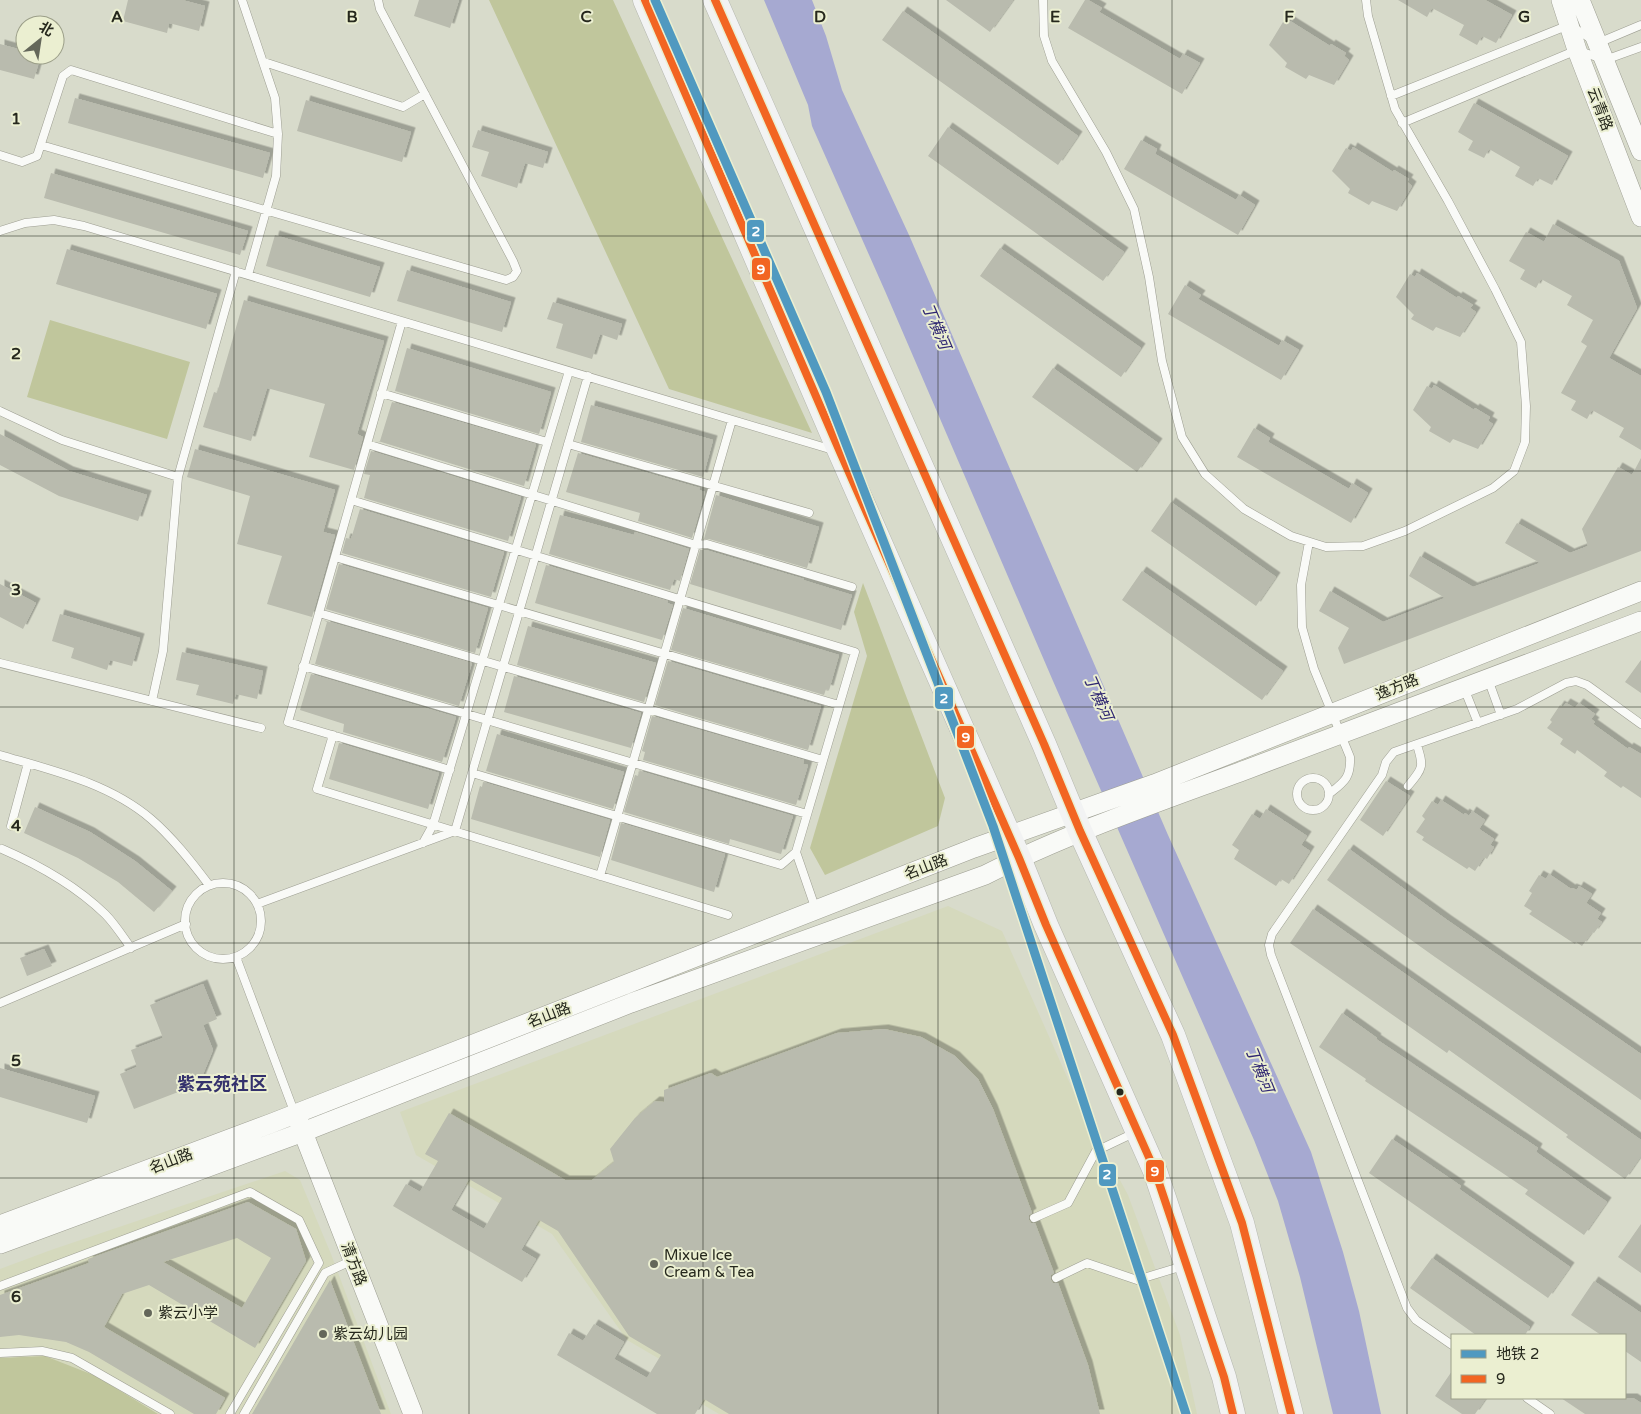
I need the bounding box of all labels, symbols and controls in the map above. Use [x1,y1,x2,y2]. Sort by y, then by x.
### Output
text: A [111,7,123,27]
text: B [346,7,358,27]
text: C [580,7,592,27]
text: D [814,7,826,27]
text: E [1050,7,1060,27]
text: F [1284,7,1294,27]
text: G [1518,7,1530,27]
north arrow [15,15,65,65]
text: 北 [36,18,57,40]
street label: 云青路 [1584,85,1616,133]
text: 1 [11,109,21,129]
line badge: 2 [746,219,765,243]
text: 2 [752,223,761,240]
line badge: 9 [751,257,771,281]
text: 9 [757,261,766,278]
water label: 丁横河 [917,300,956,355]
text: 2 [11,344,21,364]
text: 3 [11,580,21,600]
street label: 逸方路 [1373,670,1421,704]
water label: 丁横河 [1079,671,1118,726]
line badge: 2 [934,686,954,710]
text: 2 [940,690,949,707]
line badge: 9 [956,725,975,749]
text: 9 [962,729,971,746]
text: 4 [11,816,21,836]
street label: 名山路 [902,851,950,883]
street label: 名山路 [525,999,573,1031]
water label: 丁横河 [1241,1043,1278,1098]
text: 5 [11,1051,21,1071]
district label: 紫云苑社区 [177,1073,267,1095]
unlabelled marker [1115,1087,1125,1097]
street label: 名山路 [147,1145,195,1177]
line badge: 9 [1145,1159,1165,1183]
line badge: 2 [1098,1163,1117,1187]
text: 9 [1151,1163,1160,1180]
text: 2 [1103,1166,1112,1183]
street label: 清方路 [338,1240,370,1288]
place label: Mixue Ice Cream & Tea [664,1246,754,1281]
marker: Mixue Ice Cream & Tea [648,1258,660,1270]
text: 6 [11,1287,21,1307]
place label: 紫云小学 [158,1304,218,1322]
marker: 紫云小学 [142,1307,154,1319]
place label: 紫云幼儿园 [333,1325,408,1343]
marker: 紫云幼儿园 [317,1328,329,1340]
legend [1451,1334,1626,1399]
text: 地铁 2 [1496,1345,1539,1363]
text: 9 [1496,1370,1505,1388]

